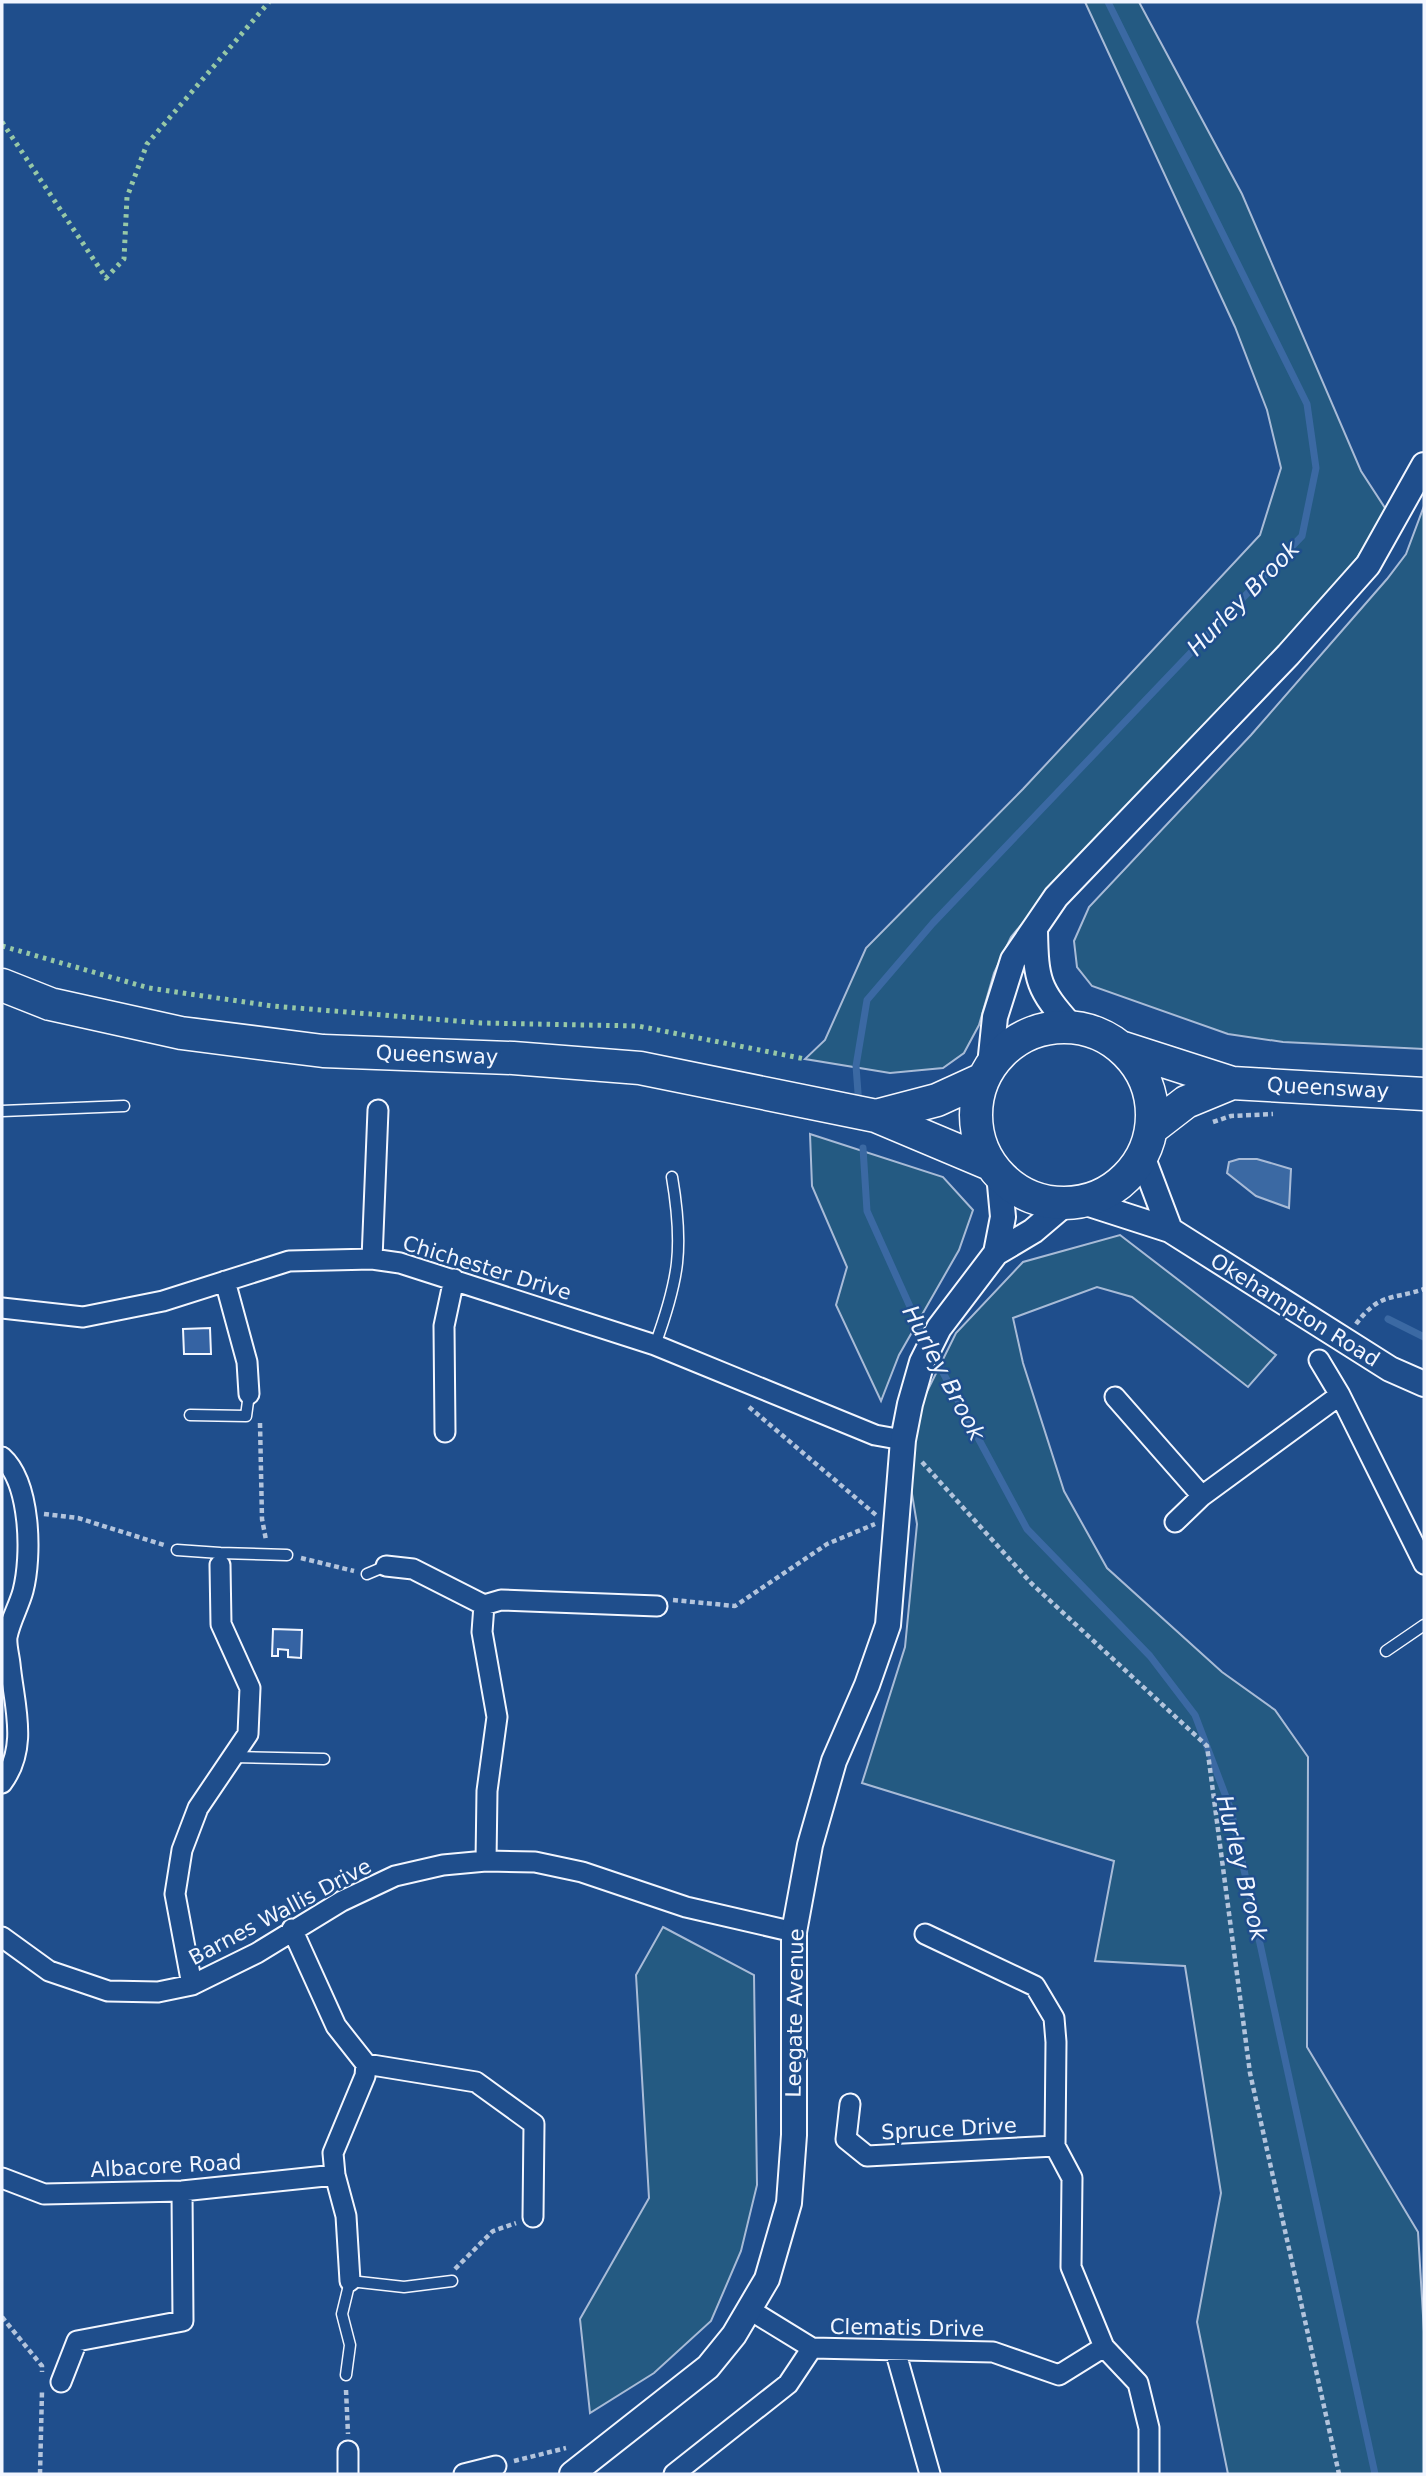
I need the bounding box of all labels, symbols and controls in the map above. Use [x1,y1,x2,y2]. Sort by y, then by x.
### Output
water label: Hurley Brook [1182,534,1305,661]
street label: Queensway [375,1041,499,1069]
street label: Queensway [1266,1073,1390,1103]
street label: Chichester Drive [400,1231,574,1305]
street label: Okehampton Road [1206,1248,1384,1372]
water label: Hurley Brook [897,1301,991,1447]
water label: Hurley Brook [1211,1792,1273,1945]
street label: Barnes Wallis Drive [185,1854,375,1970]
street label: Leegate Avenue [782,1928,808,2098]
street label: Spruce Drive [881,2113,1017,2145]
street label: Albacore Road [90,2150,242,2182]
street label: Clematis Drive [830,2315,984,2341]

